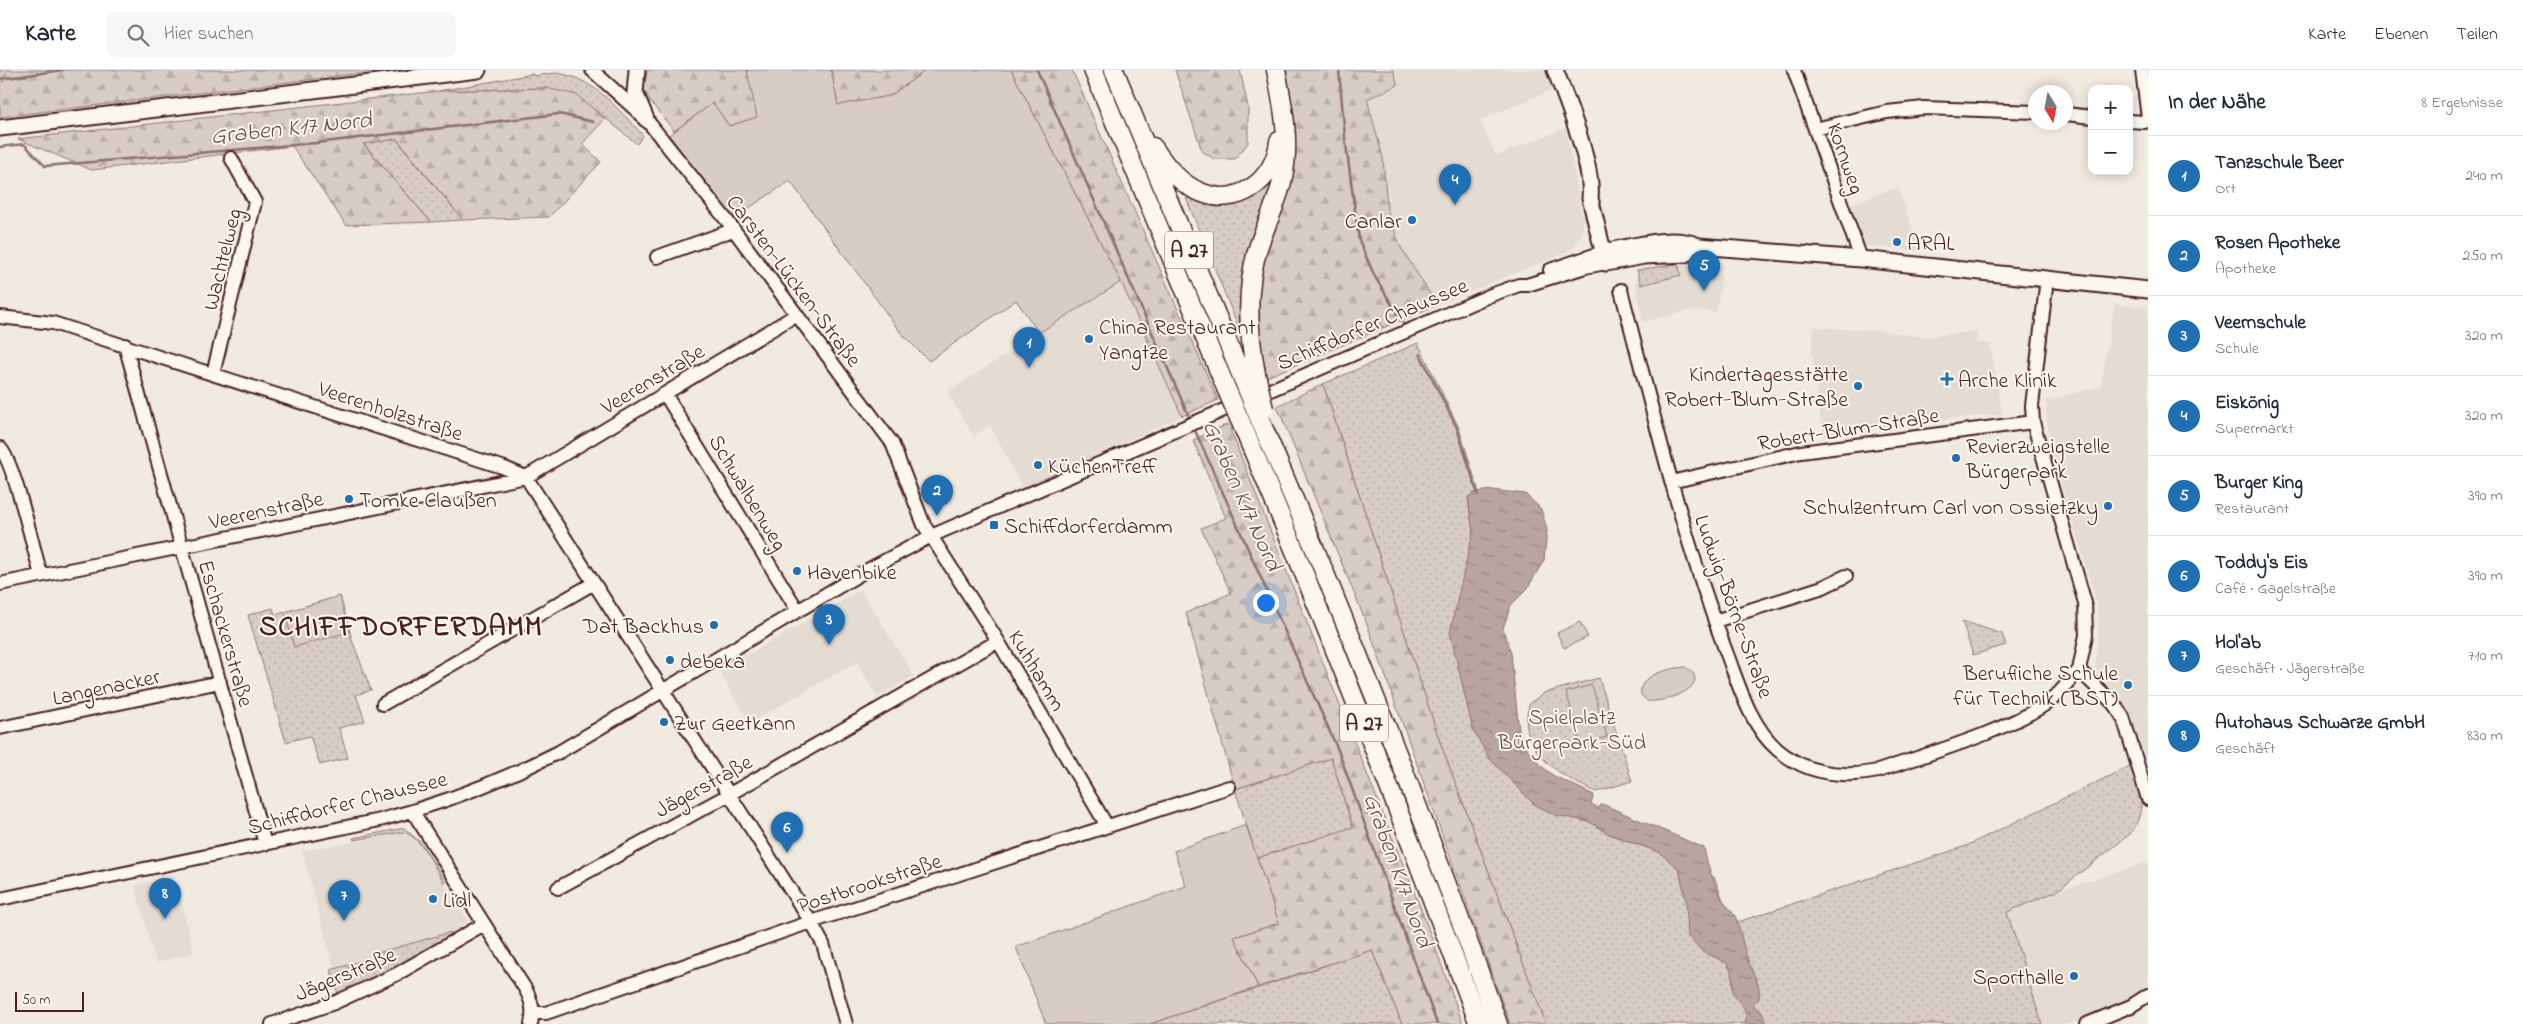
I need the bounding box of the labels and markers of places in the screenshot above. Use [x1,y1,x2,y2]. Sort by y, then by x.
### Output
pin: 4 [1439,164,1471,205]
place label: Canlar [1345,207,1402,239]
marker: Canlar [1406,214,1418,226]
place label: ARAL [1907,229,1955,261]
marker: ARAL [1891,236,1903,248]
pin: 5 [1688,250,1720,291]
place label: China Restaurant Yangtze [1099,313,1256,371]
pin: 1 [1013,327,1045,368]
marker: China Restaurant Yangtze [1083,333,1095,345]
place label: Kindertagesstätte Robert-Blum-Straße [1665,360,1848,417]
place label: Arche Klinik [1958,366,2057,398]
marker: Arche Klinik [1940,372,1954,386]
marker: Kindertagesstätte Robert-Blum-Straße [1852,380,1864,392]
place label: Revierzweigstelle Bürgerpark [1965,432,2110,490]
place label: KüchenTreff [1048,452,1157,484]
marker: Revierzweigstelle Bürgerpark [1950,452,1962,464]
marker: KüchenTreff [1032,459,1044,471]
pin: 2 [921,475,953,516]
place label: Tomke Claußen [359,486,497,518]
marker: Tomke Claußen [343,493,355,505]
place label: Schulzentrum Carl von Ossietzky [1803,493,2098,526]
marker: Schulzentrum Carl von Ossietzky [2102,500,2114,512]
place label: Schiffdorferdamm [1004,512,1173,544]
marker: Schiffdorferdamm [988,519,1000,531]
place label: Havenbike [807,558,897,590]
marker: Havenbike [791,565,803,577]
pin: 3 [813,604,845,645]
place label: Dat Backhus [582,612,704,644]
marker: Dat Backhus [708,619,720,631]
place label: debeka [680,647,745,679]
marker: debeka [664,654,676,666]
place label: Berufliche Schule für Technik (BST) [1953,659,2118,716]
marker: Berufliche Schule für Technik (BST) [2122,679,2134,691]
place label: Zur Geetkann [674,709,795,741]
marker: Zur Geetkann [658,716,670,728]
pin: 6 [771,812,803,853]
pin: 8 [149,878,181,919]
pin: 7 [328,880,360,921]
place label: Lidl [443,886,471,918]
marker: Lidl [427,893,439,905]
place label: Sporthalle [1973,963,2064,995]
marker: Sporthalle [2068,970,2080,982]

